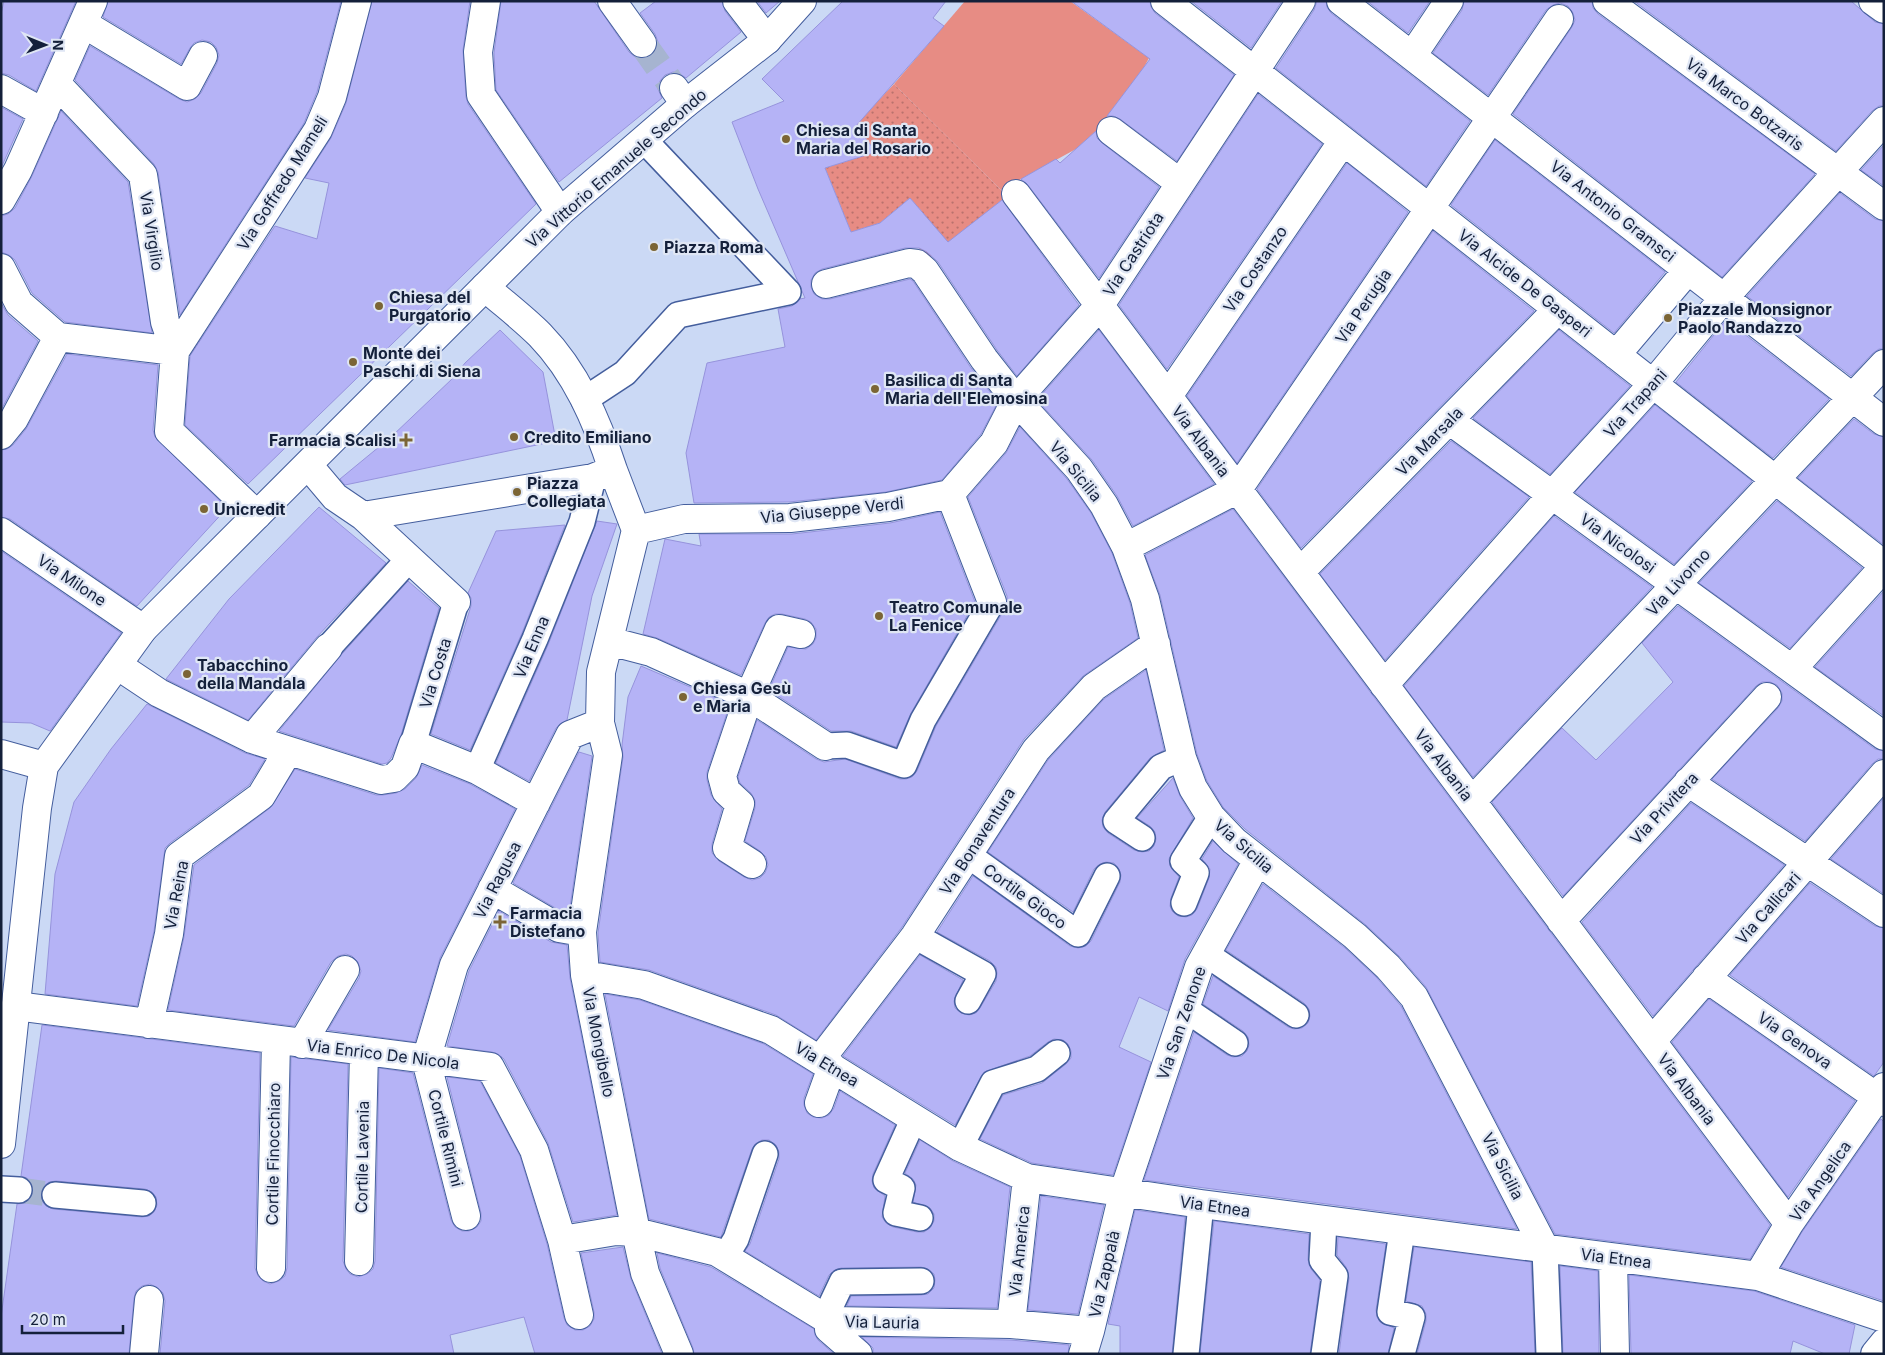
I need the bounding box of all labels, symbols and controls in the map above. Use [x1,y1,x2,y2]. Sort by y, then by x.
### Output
north arrow [20,20,70,70]
text: N [50,40,67,51]
street label: Via Marco Botzaris [1682,53,1808,155]
street label: Via Vittorio Emanuele Secondo [522,84,710,252]
street label: Via Goffredo Mameli [233,112,331,254]
place label: Chiesa di Santa Maria del Rosario [796,120,931,158]
marker: Chiesa di Santa Maria del Rosario [780,133,792,145]
street label: Via Antonio Gramsci [1546,156,1680,266]
street label: Via Virgilio [136,190,168,272]
street label: Via Castriota [1098,208,1168,300]
street label: Via Costanzo [1219,222,1291,316]
street label: Via Alcide De Gasperi [1454,225,1596,341]
place label: Piazza Roma [664,237,763,257]
marker: Piazza Roma [648,241,660,253]
street label: Via Perugia [1331,265,1395,347]
place label: Chiesa del Purgatorio [389,287,471,325]
place label: Piazzale Monsignor Paolo Randazzo [1678,299,1832,337]
marker: Chiesa del Purgatorio [373,300,385,312]
marker: Piazzale Monsignor Paolo Randazzo [1662,312,1674,324]
place label: Monte dei Paschi di Siena [363,343,481,381]
marker: Monte dei Paschi di Siena [347,356,359,368]
street label: Via Trapani [1599,365,1671,441]
place label: Basilica di Santa Maria dell'Elemosina [885,370,1048,408]
marker: Basilica di Santa Maria dell'Elemosina [869,383,881,395]
street label: Via Albania [1168,401,1234,481]
street label: Via Marsala [1391,402,1467,480]
place label: Credito Emiliano [524,427,652,447]
place label: Farmacia Scalisi [269,430,396,450]
marker: Credito Emiliano [508,431,520,443]
marker: Farmacia Scalisi [400,434,412,446]
street label: Via Sicilia [1045,437,1107,505]
place label: Piazza Collegiata [527,473,606,511]
marker: Piazza Collegiata [511,486,523,498]
street label: Via Giuseppe Verdi [759,493,905,527]
place label: Unicredit [214,499,286,519]
marker: Unicredit [198,503,210,515]
street label: Via Nicolosi [1576,509,1660,577]
street label: Via Livorno [1642,544,1714,620]
street label: Via Milone [34,550,110,610]
place label: Teatro Comunale La Fenice [889,597,1022,635]
marker: Teatro Comunale La Fenice [873,610,885,622]
street label: Via Enna [509,613,553,681]
street label: Via Costa [415,635,455,711]
place label: Tabacchino della Mandala [197,655,306,693]
marker: Tabacchino della Mandala [181,668,193,680]
place label: Chiesa Gesù e Maria [693,678,791,716]
marker: Chiesa Gesù e Maria [677,691,689,703]
street label: Via Albania [1411,725,1477,805]
street label: Via Privitera [1626,768,1702,848]
street label: Via Bonaventura [935,784,1019,898]
street label: Via Sicilia [1210,815,1278,877]
street label: Via Ragusa [469,838,525,922]
street label: Via Reina [159,859,193,931]
street label: Cortile Gioco [979,859,1071,933]
street label: Via Callicari [1731,868,1805,948]
place label: Farmacia Distefano [510,903,585,941]
marker: Farmacia Distefano [494,916,506,928]
street label: Via San Zenone [1152,964,1210,1082]
street label: Via Mongibello [578,985,620,1099]
street label: Via Genova [1754,1007,1836,1073]
street label: Via Enrico De Nicola [305,1035,461,1073]
street label: Via Etnea [791,1037,863,1091]
street label: Via Albania [1654,1049,1720,1129]
street label: Cortile Finocchiaro [262,1082,284,1226]
street label: Cortile Rimini [424,1087,468,1189]
street label: Cortile Lavenia [351,1101,373,1213]
street label: Via Sicilia [1478,1129,1528,1203]
street label: Via Angelica [1785,1137,1855,1225]
street label: Via Etnea [1178,1191,1252,1221]
street label: Via America [1004,1205,1034,1297]
street label: Via Zappalà [1084,1228,1124,1320]
street label: Via Etnea [1579,1244,1653,1272]
scale bar [22,1302,124,1334]
text: 20 m [30,1310,66,1329]
street label: Via Lauria [844,1311,920,1333]

